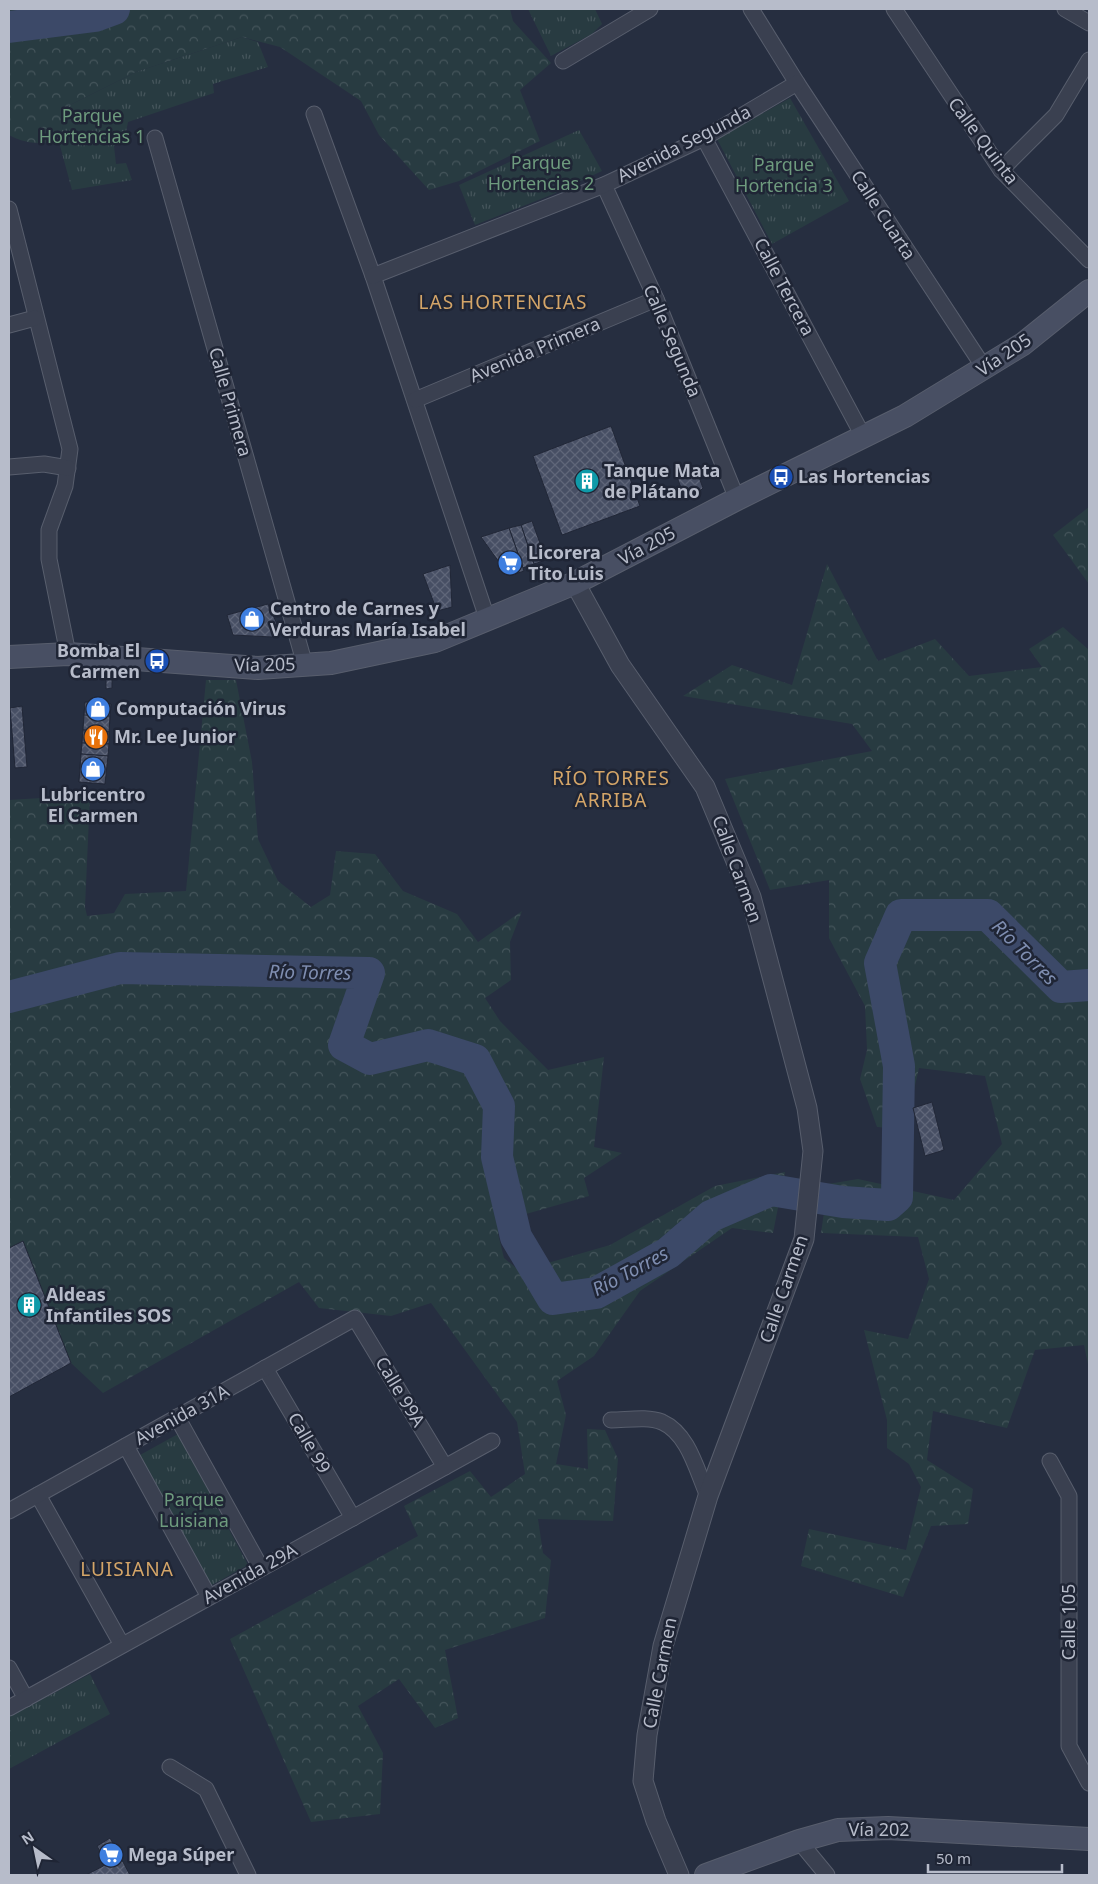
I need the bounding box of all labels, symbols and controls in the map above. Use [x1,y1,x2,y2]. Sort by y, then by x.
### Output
street label: Calle Quinta [943,92,1024,189]
street label: Avenida Segunda [613,99,754,187]
park label: Parque Hortencias 1 [39,103,145,148]
park label: Parque Hortencias 2 [488,150,594,195]
park label: Parque Hortencia 3 [735,152,833,197]
street label: Calle Cuarta [846,165,922,264]
street label: Calle Tercera [749,233,821,340]
street label: Calle Segunda [638,281,707,401]
district label: LAS HORTENCIAS [419,289,587,315]
street label: Avenida Primera [466,311,604,387]
street label: Vía 205 [971,327,1035,381]
street label: Calle Primera [204,344,258,459]
place label: Tanque Mata de Plátano [604,458,720,503]
bus stop icon: Las Hortencias [768,464,794,490]
place label: Las Hortencias [798,464,930,488]
building icon: Tanque Mata de Plátano [574,468,600,494]
street label: Vía 205 [614,520,679,570]
place label: Licorera Tito Luis [528,540,604,585]
supermarket icon: Licorera Tito Luis [497,550,523,576]
place label: Centro de Carnes y Verduras María Isabel [270,596,466,641]
shop icon: Centro de Carnes y Verduras María Isabel [239,606,265,632]
place label: Bomba El Carmen [57,638,140,683]
bus stop icon: Bomba El Carmen [144,648,170,674]
street label: Vía 205 [234,651,296,677]
shop icon: Computación Virus [85,696,111,722]
place label: Computación Virus [116,696,286,720]
restaurant icon: Mr. Lee Junior [83,724,109,750]
place label: Mr. Lee Junior [114,724,236,748]
shop icon: Lubricentro El Carmen [80,756,106,782]
district label: RÍO TORRES ARRIBA [552,765,670,813]
place label: Lubricentro El Carmen [40,782,146,827]
street label: Calle Carmen [707,812,768,926]
water label: Río Torres [987,914,1063,990]
water label: Río Torres [268,958,352,986]
street label: Calle Carmen [753,1232,813,1346]
water label: Río Torres [587,1240,673,1302]
place label: Aldeas Infantiles SOS [46,1282,171,1327]
building icon: Aldeas Infantiles SOS [16,1292,42,1318]
street label: Calle 99A [371,1352,431,1431]
street label: Avenida 31A [130,1378,233,1450]
street label: Calle 99 [283,1408,337,1477]
park label: Parque Luisiana [159,1487,229,1532]
street label: Avenida 29A [198,1537,301,1609]
district label: LUISIANA [80,1556,174,1582]
street label: Calle 105 [1056,1584,1080,1660]
street label: Calle Carmen [636,1615,682,1730]
street label: Vía 202 [848,1817,910,1841]
north arrow [10,1824,60,1874]
text: N [18,1827,38,1849]
supermarket icon: Mega Súper [98,1842,124,1868]
place label: Mega Súper [128,1842,234,1866]
scale bar [928,1842,1062,1874]
text: 50 m [936,1848,971,1868]

